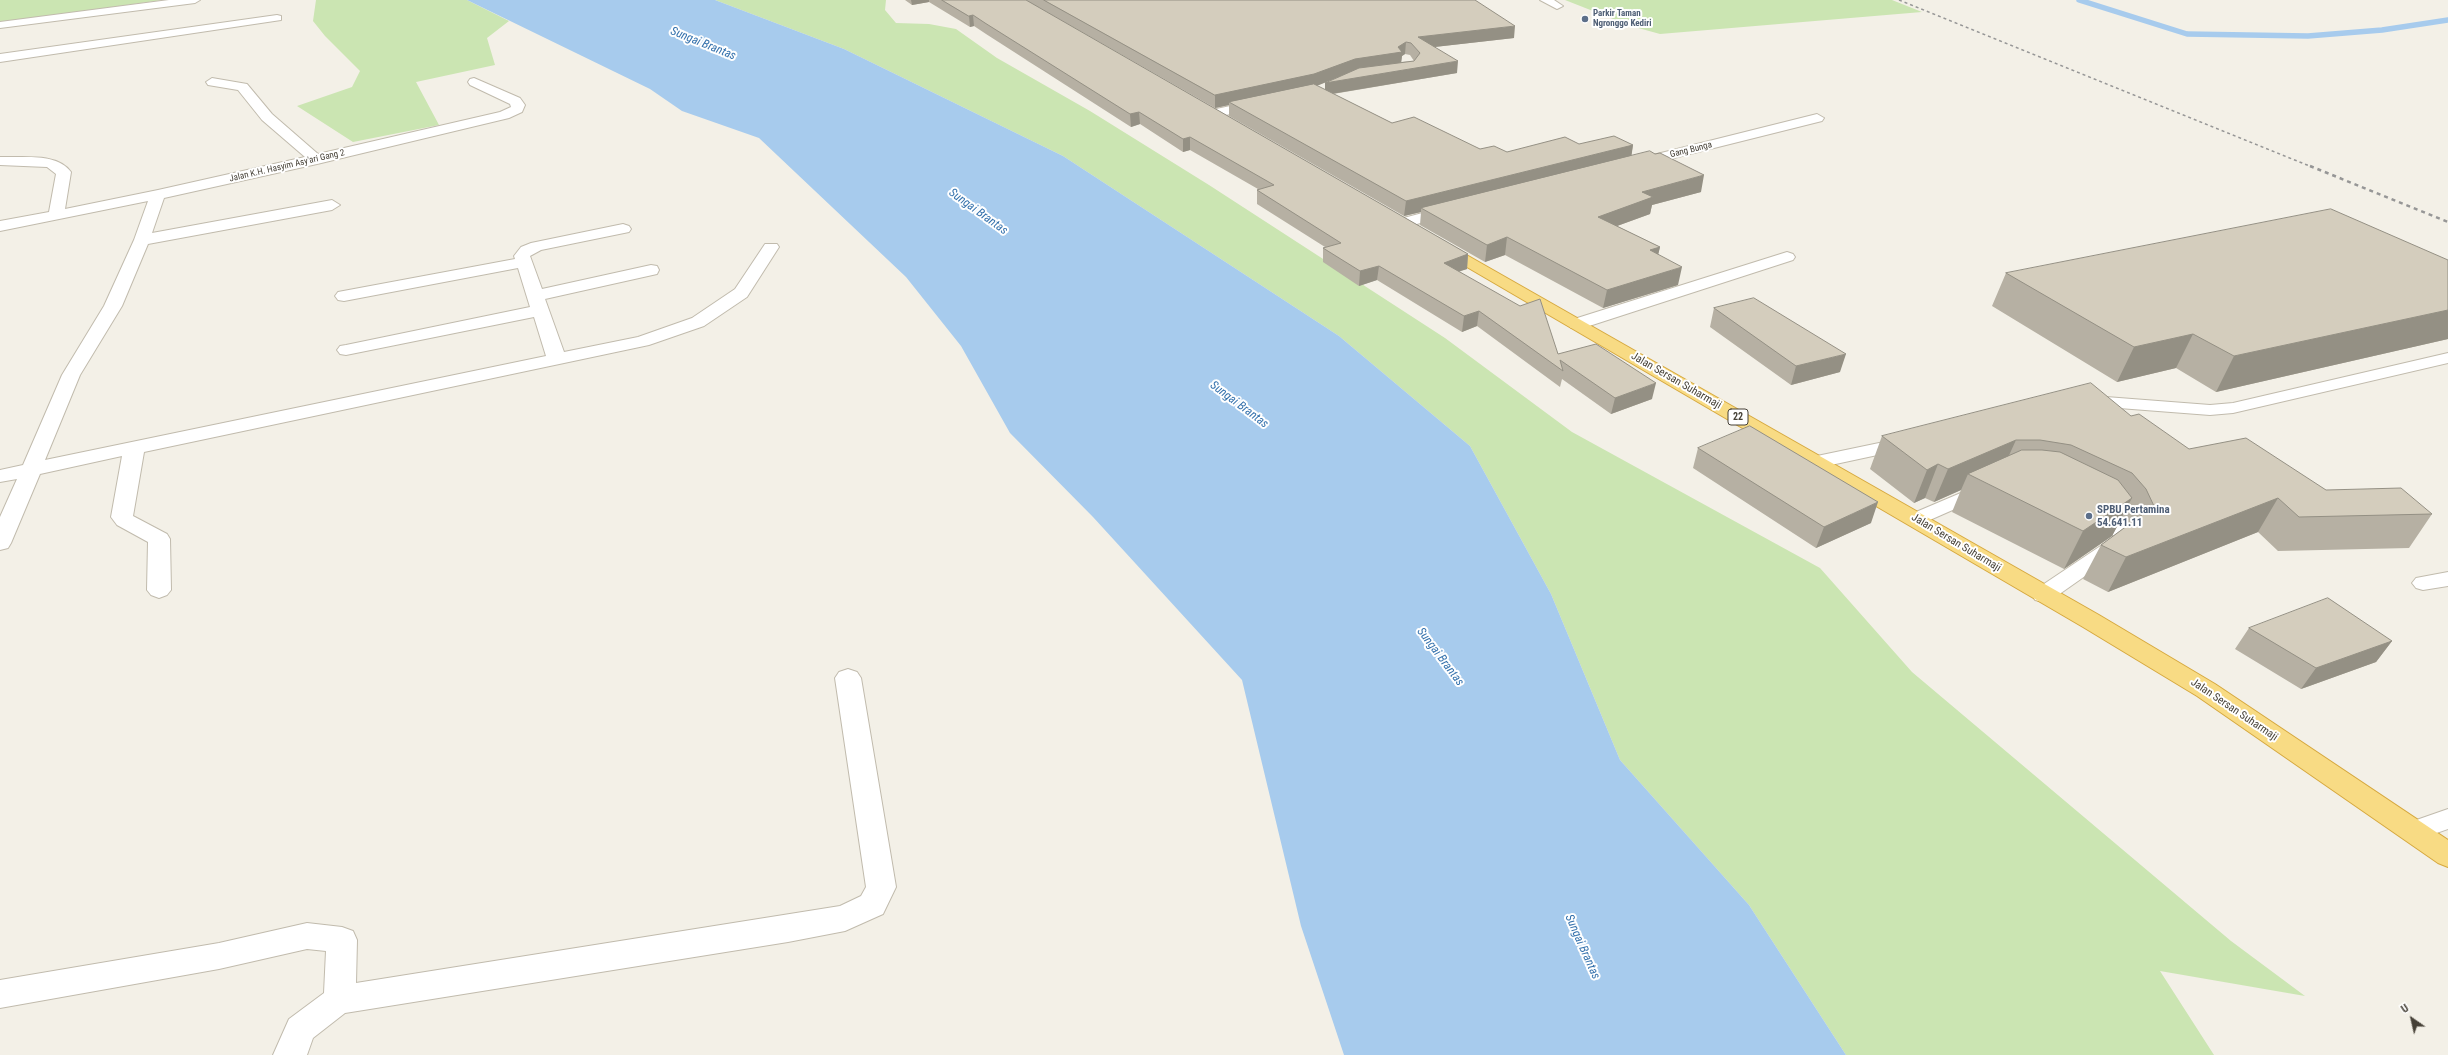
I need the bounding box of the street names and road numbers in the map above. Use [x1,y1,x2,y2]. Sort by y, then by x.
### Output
street label: Gang Bunga [1669,140,1713,160]
street label: Jalan K.H. Hasyim Asy'ari Gang 2 [228,147,346,185]
street label: Jalan Sersan Suharmaji [1628,350,1724,412]
road number: 22 [1728,409,1748,425]
street label: Jalan Sersan Suharmaji [1909,511,2003,575]
street label: Jalan Sersan Suharmaji [2188,676,2280,744]

